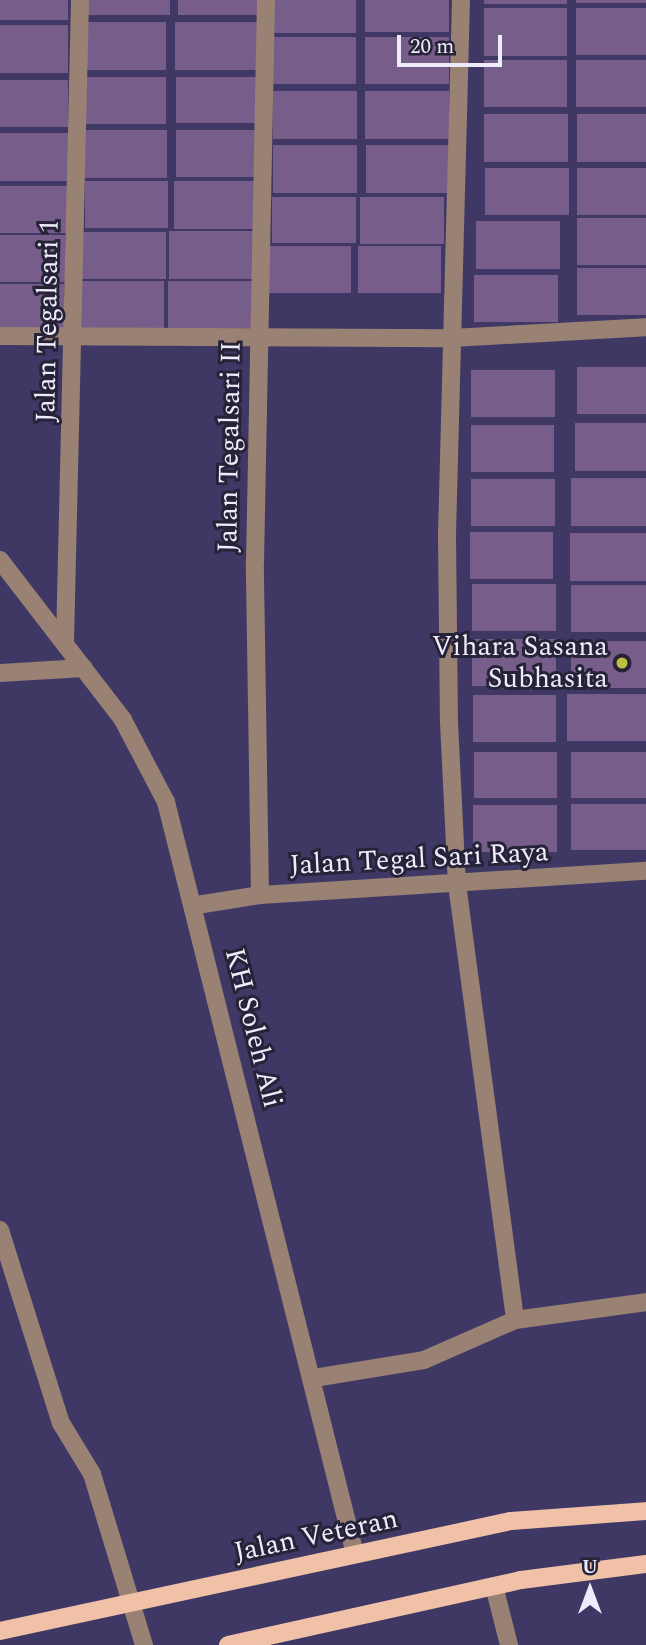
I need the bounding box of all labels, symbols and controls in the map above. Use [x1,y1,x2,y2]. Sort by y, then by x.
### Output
scale bar [401,21,506,65]
text: 20 m [410,31,454,63]
street label: Jalan Tegalsari 1 [29,219,67,423]
street label: Jalan Tegalsari II [211,341,249,553]
place label: Vihara Sasana Subhasita [432,630,608,696]
marker: Vihara Sasana Subhasita [614,655,630,671]
street label: Jalan Tegal Sari Raya [289,835,549,883]
street label: KH Soleh Ali [217,945,289,1111]
street label: Jalan Veteran [231,1502,401,1570]
text: U [582,1553,598,1582]
north arrow [555,1554,625,1624]

